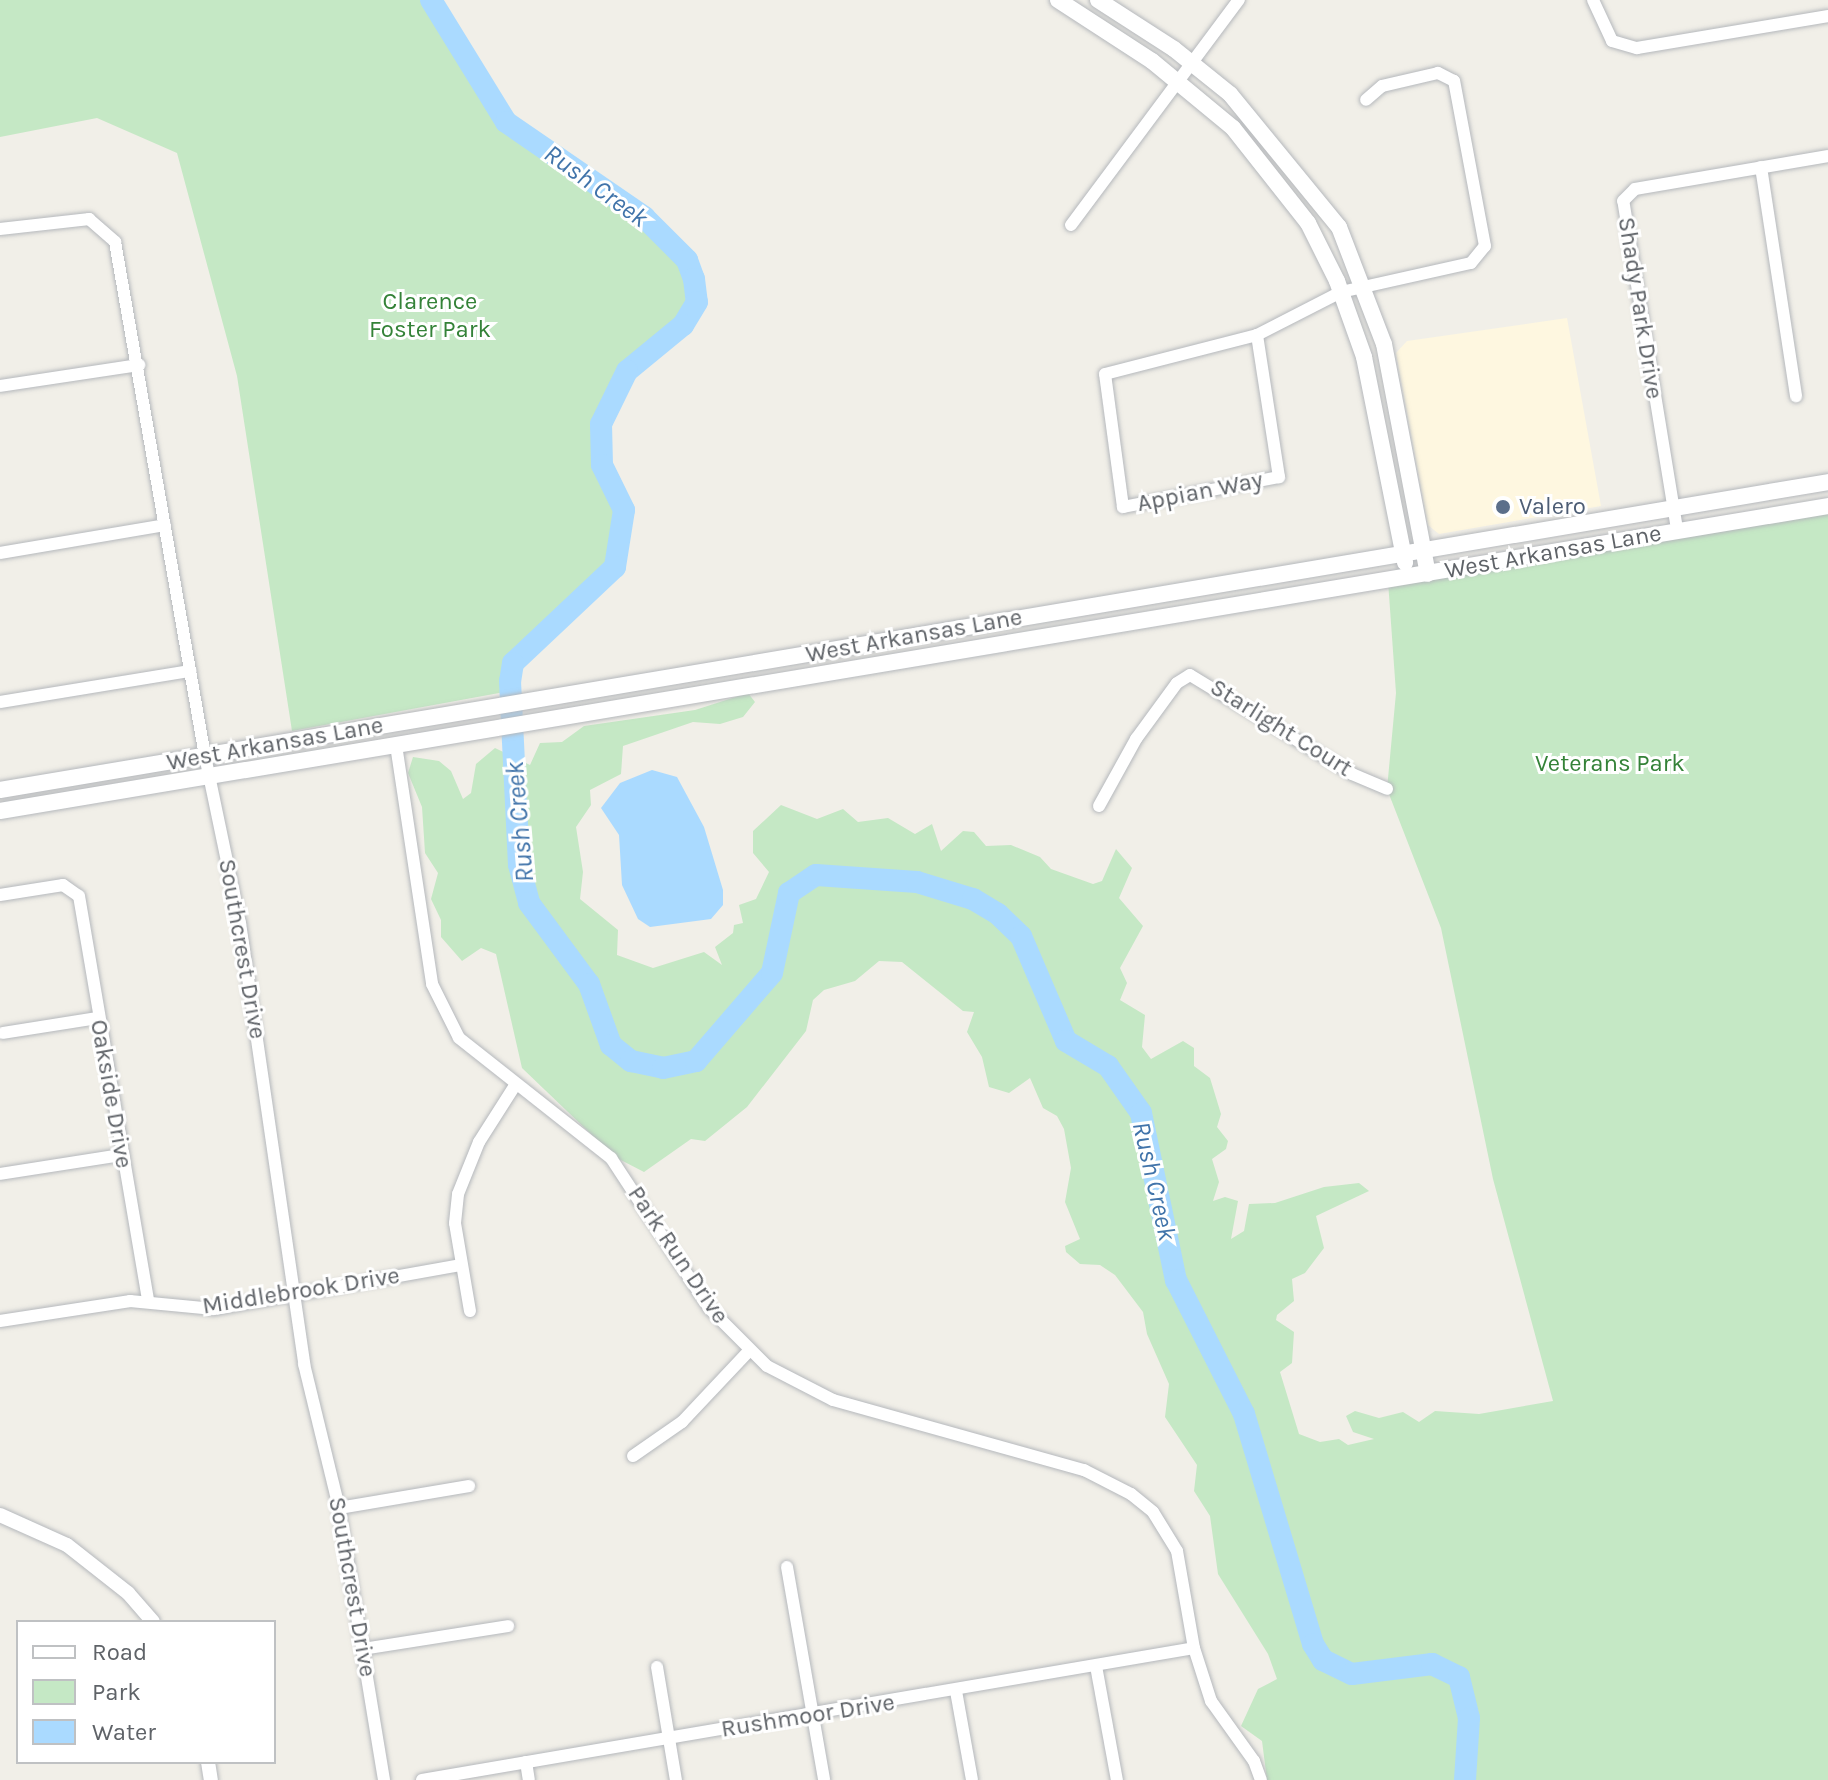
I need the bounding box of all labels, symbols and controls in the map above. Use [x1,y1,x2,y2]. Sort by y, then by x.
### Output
water label: Rush Creek [538,138,654,234]
street label: Shady Park Drive [1611,215,1669,401]
park label: Clarence Foster Park [369,288,491,344]
street label: Appian Way [1135,466,1265,518]
place label: Valero [1519,493,1586,521]
marker: Valero [1494,498,1512,516]
street label: West Arkansas Lane [1442,519,1664,585]
street label: West Arkansas Lane [803,603,1025,669]
street label: Starlight Court [1205,673,1357,783]
street label: West Arkansas Lane [164,711,386,777]
park label: Veterans Park [1535,750,1685,778]
water label: Rush Creek [499,760,541,884]
street label: Southcrest Drive [212,857,272,1041]
street label: Oakside Drive [84,1017,138,1171]
water label: Rush Creek [1125,1119,1183,1243]
street label: Park Run Drive [621,1181,735,1329]
street label: Middlebrook Drive [200,1261,402,1321]
street label: Southcrest Drive [322,1495,382,1679]
legend [16,1620,276,1764]
text: Road [92,1638,147,1666]
text: Park [92,1678,141,1706]
street label: Rushmoor Drive [719,1688,897,1744]
text: Water [92,1718,156,1746]

